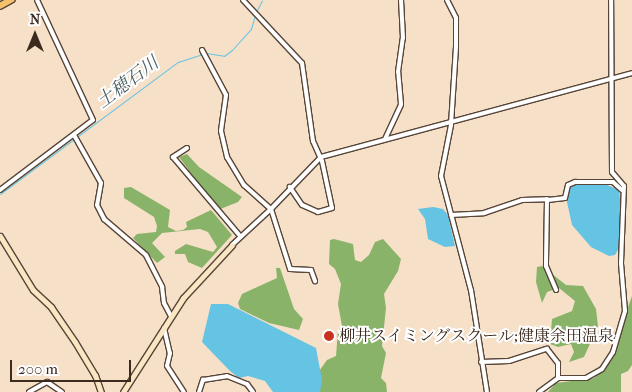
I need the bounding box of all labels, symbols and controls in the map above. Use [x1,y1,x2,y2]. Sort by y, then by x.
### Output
north arrow [10,10,60,60]
text: N [30,11,40,28]
water label: 土穂石川 [93,53,163,113]
place label: 柳井スイミングスクール;健康余田温泉 [339,326,615,346]
marker: 柳井スイミングスクール;健康余田温泉 [323,330,335,342]
scale bar [12,350,134,382]
text: 200 m [18,360,58,378]

